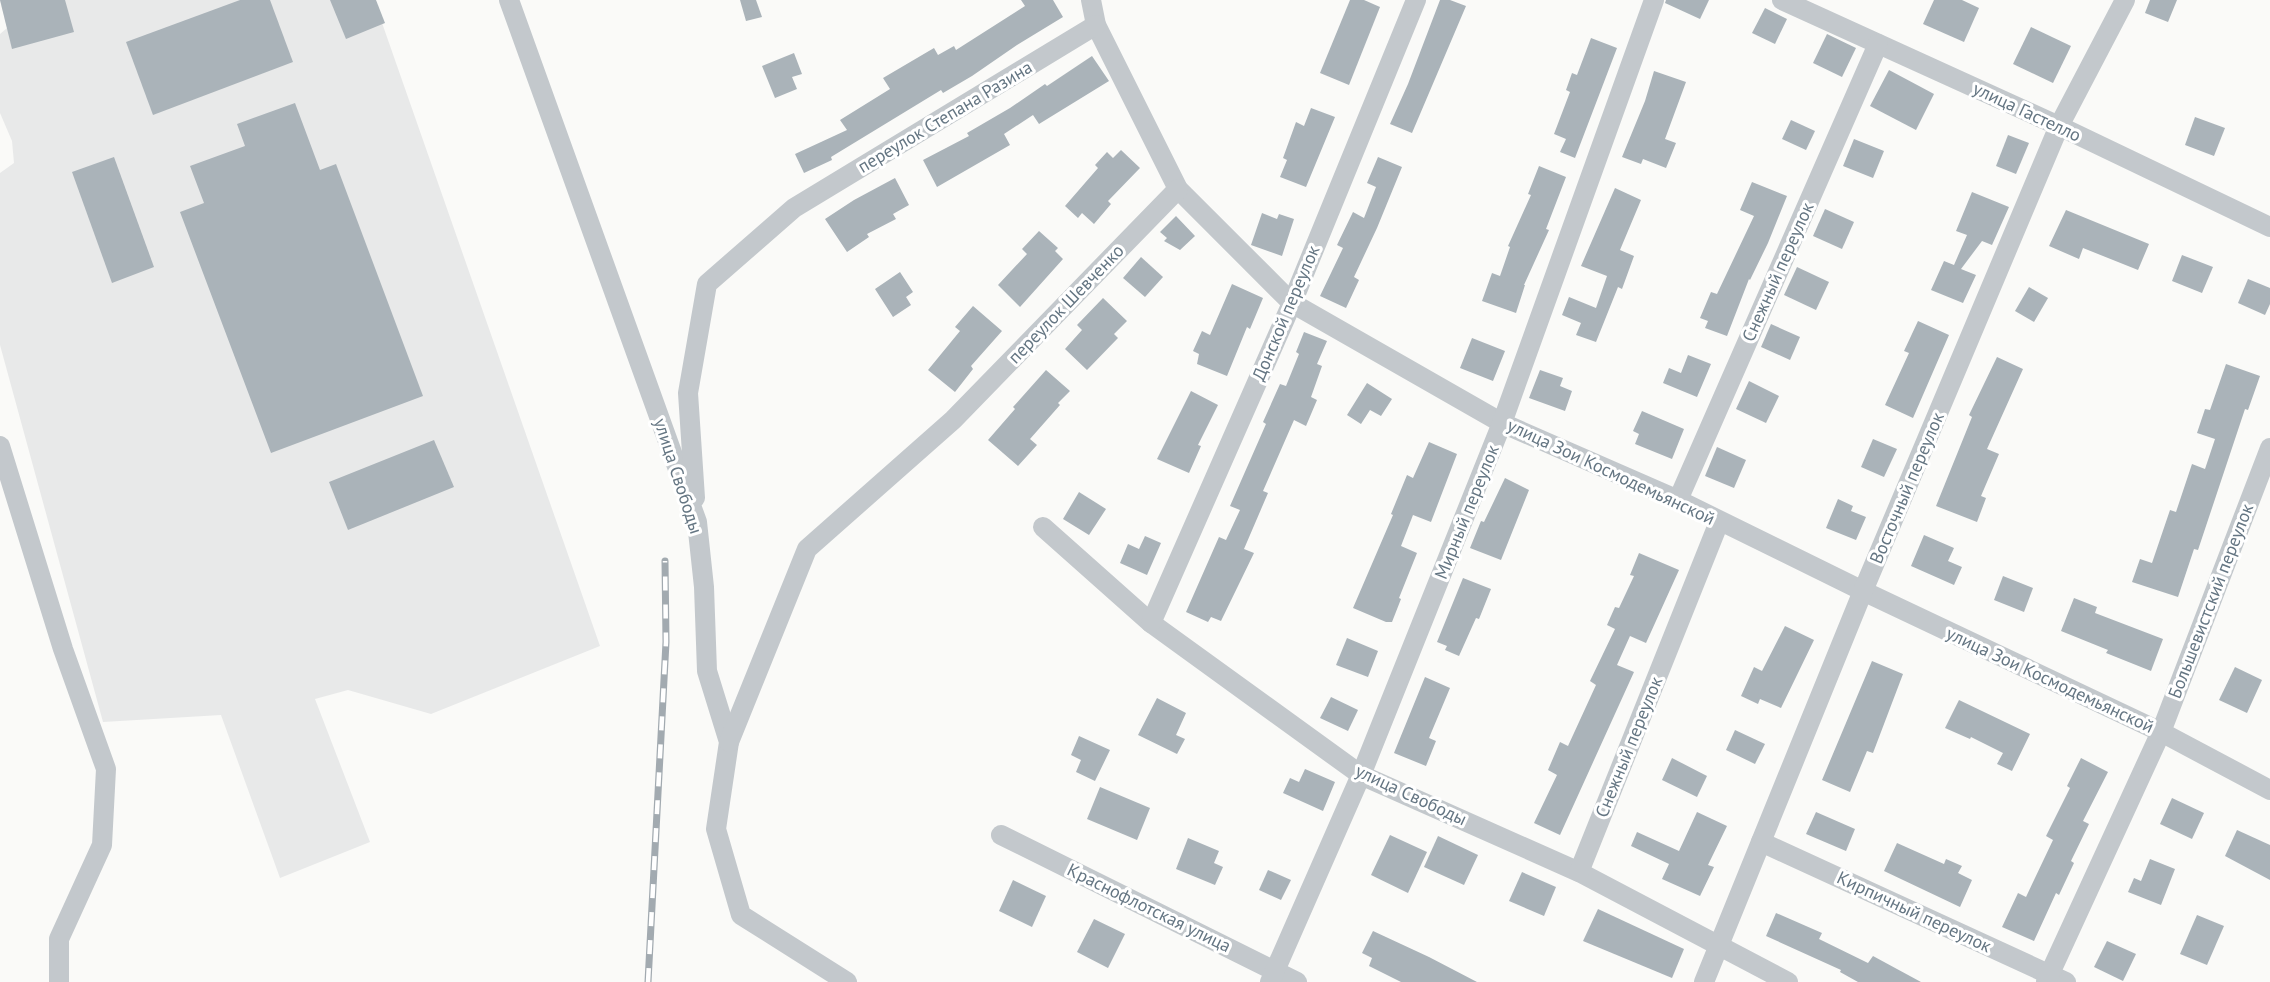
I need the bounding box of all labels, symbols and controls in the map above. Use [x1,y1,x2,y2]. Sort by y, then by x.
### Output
street label: переулок Степана Разина [853,55,1036,178]
street label: улица Гастелло [1969,76,2085,147]
street label: Снежный переулок [1737,198,1819,345]
street label: переулок Шевченко [1003,239,1129,368]
street label: Донской переулок [1247,241,1325,384]
street label: Восточный переулок [1864,408,1949,567]
street label: улица Зои Космодемьянской [1504,413,1719,530]
street label: улица Свободы [649,415,708,537]
street label: Мирный переулок [1429,441,1504,582]
street label: Большевистский переулок [2163,500,2258,701]
street label: улица Зои Космодемьянской [1943,621,2158,738]
street label: Снежный переулок [1590,673,1667,821]
street label: улица Свободы [1352,759,1471,830]
street label: Краснофлотская улица [1064,858,1235,957]
street label: Кирпичный переулок [1833,866,1995,958]

